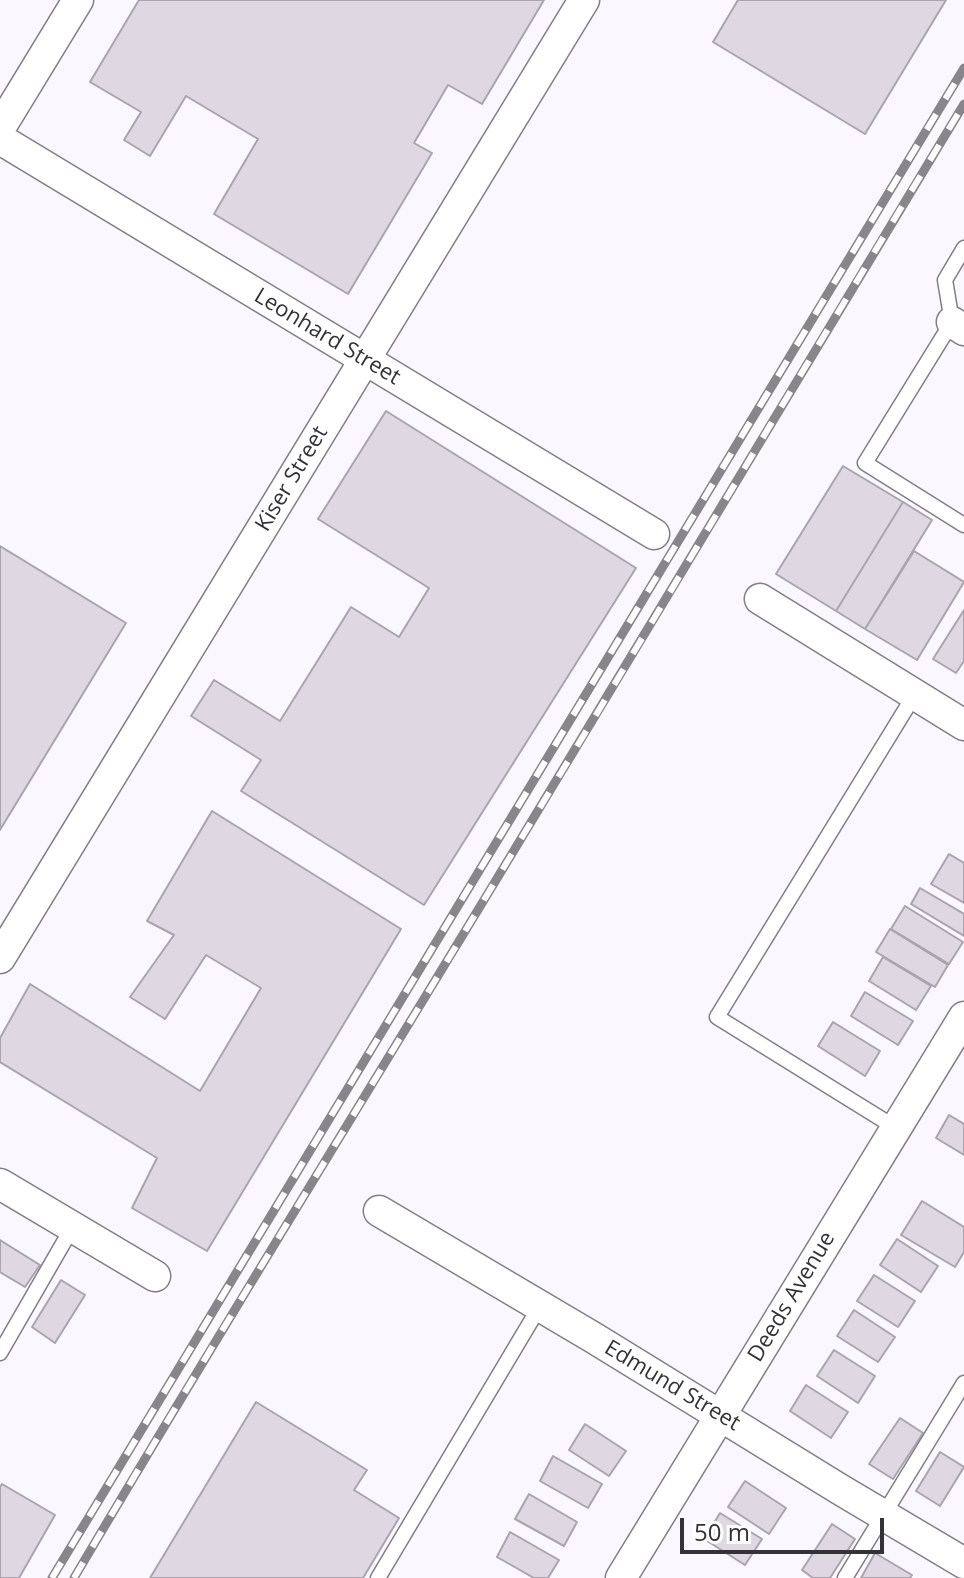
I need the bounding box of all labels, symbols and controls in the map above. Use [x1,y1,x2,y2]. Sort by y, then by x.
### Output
street label: Leonhard Street [249,283,405,391]
street label: Kiser Street [250,422,334,536]
street label: Deeds Avenue [743,1227,841,1367]
street label: Edmund Street [599,1335,745,1437]
scale bar [684,1502,888,1552]
text: 50 m [694,1515,750,1548]

